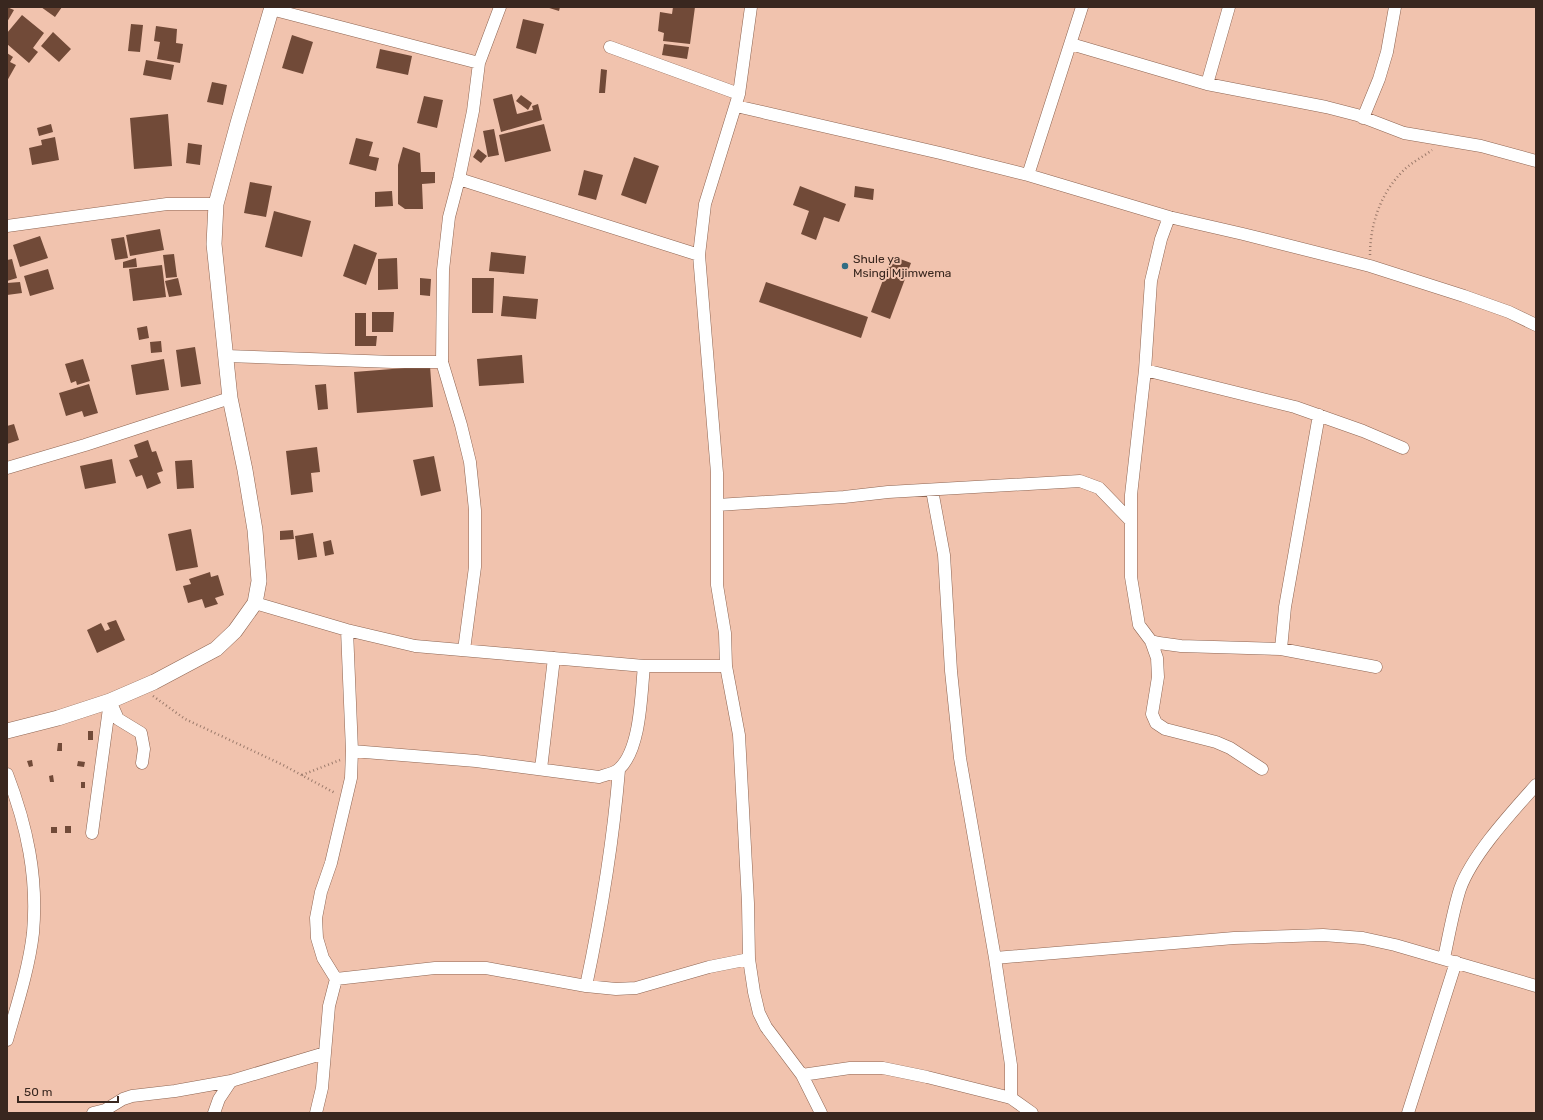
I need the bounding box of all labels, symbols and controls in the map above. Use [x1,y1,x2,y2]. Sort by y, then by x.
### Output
place label: Shule ya Msingi Mjimwema [853,252,951,280]
marker: Shule ya Msingi Mjimwema [840,261,850,271]
scale bar [18,1078,118,1104]
text: 50 m [24,1085,52,1099]

